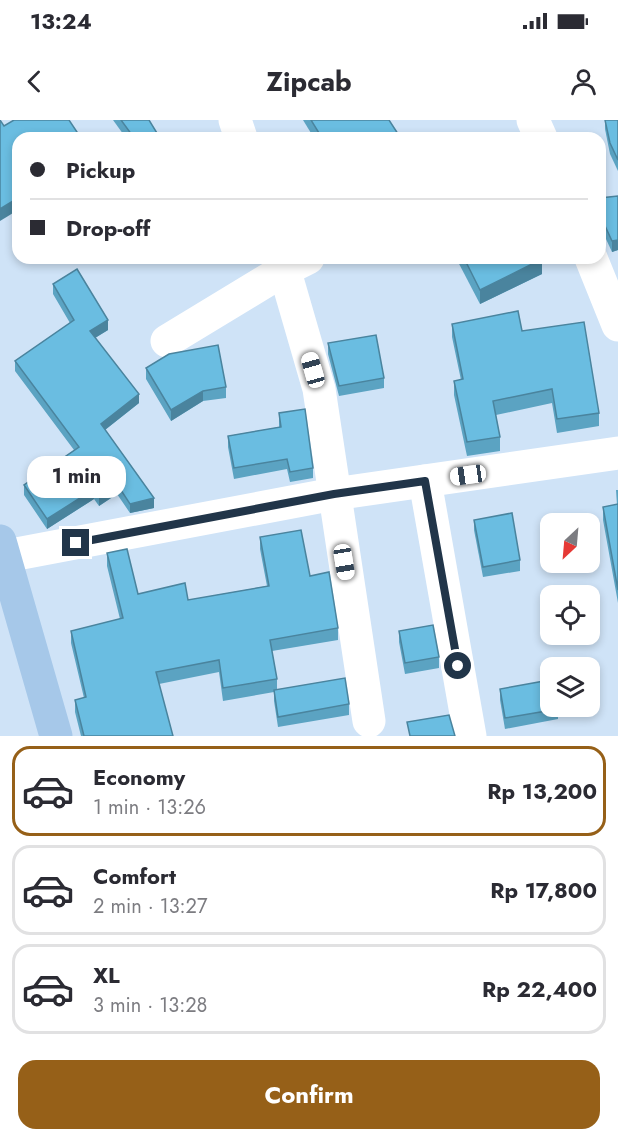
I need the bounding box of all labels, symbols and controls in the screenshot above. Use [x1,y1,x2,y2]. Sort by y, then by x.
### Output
text: 13:24 [30,5,92,37]
text: Zipcab [266,62,352,101]
icon: back [18,65,51,98]
icon: person [567,65,600,98]
text: Pickup [66,154,135,186]
text: Drop-off [66,212,150,244]
car [299,350,327,390]
callout: 1 min [26,456,125,498]
text: 1 min [52,462,101,491]
car [449,464,487,486]
north arrow [540,513,600,573]
map controls [540,513,600,717]
route end [62,529,89,556]
car [332,543,356,581]
button: locate [540,585,600,645]
route start [444,652,471,679]
button: layers [540,657,600,717]
text: Economy [93,761,185,793]
icon: car [21,764,75,818]
text: Rp 13,200 [487,775,597,807]
text: 1 min · 13:26 [93,793,206,822]
text: Comfort [93,860,176,892]
icon: car [21,863,75,917]
text: Rp 17,800 [490,874,597,906]
text: 2 min · 13:27 [93,892,207,921]
text: XL [93,959,120,991]
icon: car [21,962,75,1016]
text: Rp 22,400 [482,973,597,1005]
text: 3 min · 13:28 [93,991,207,1020]
button: Confirm [18,1060,600,1129]

